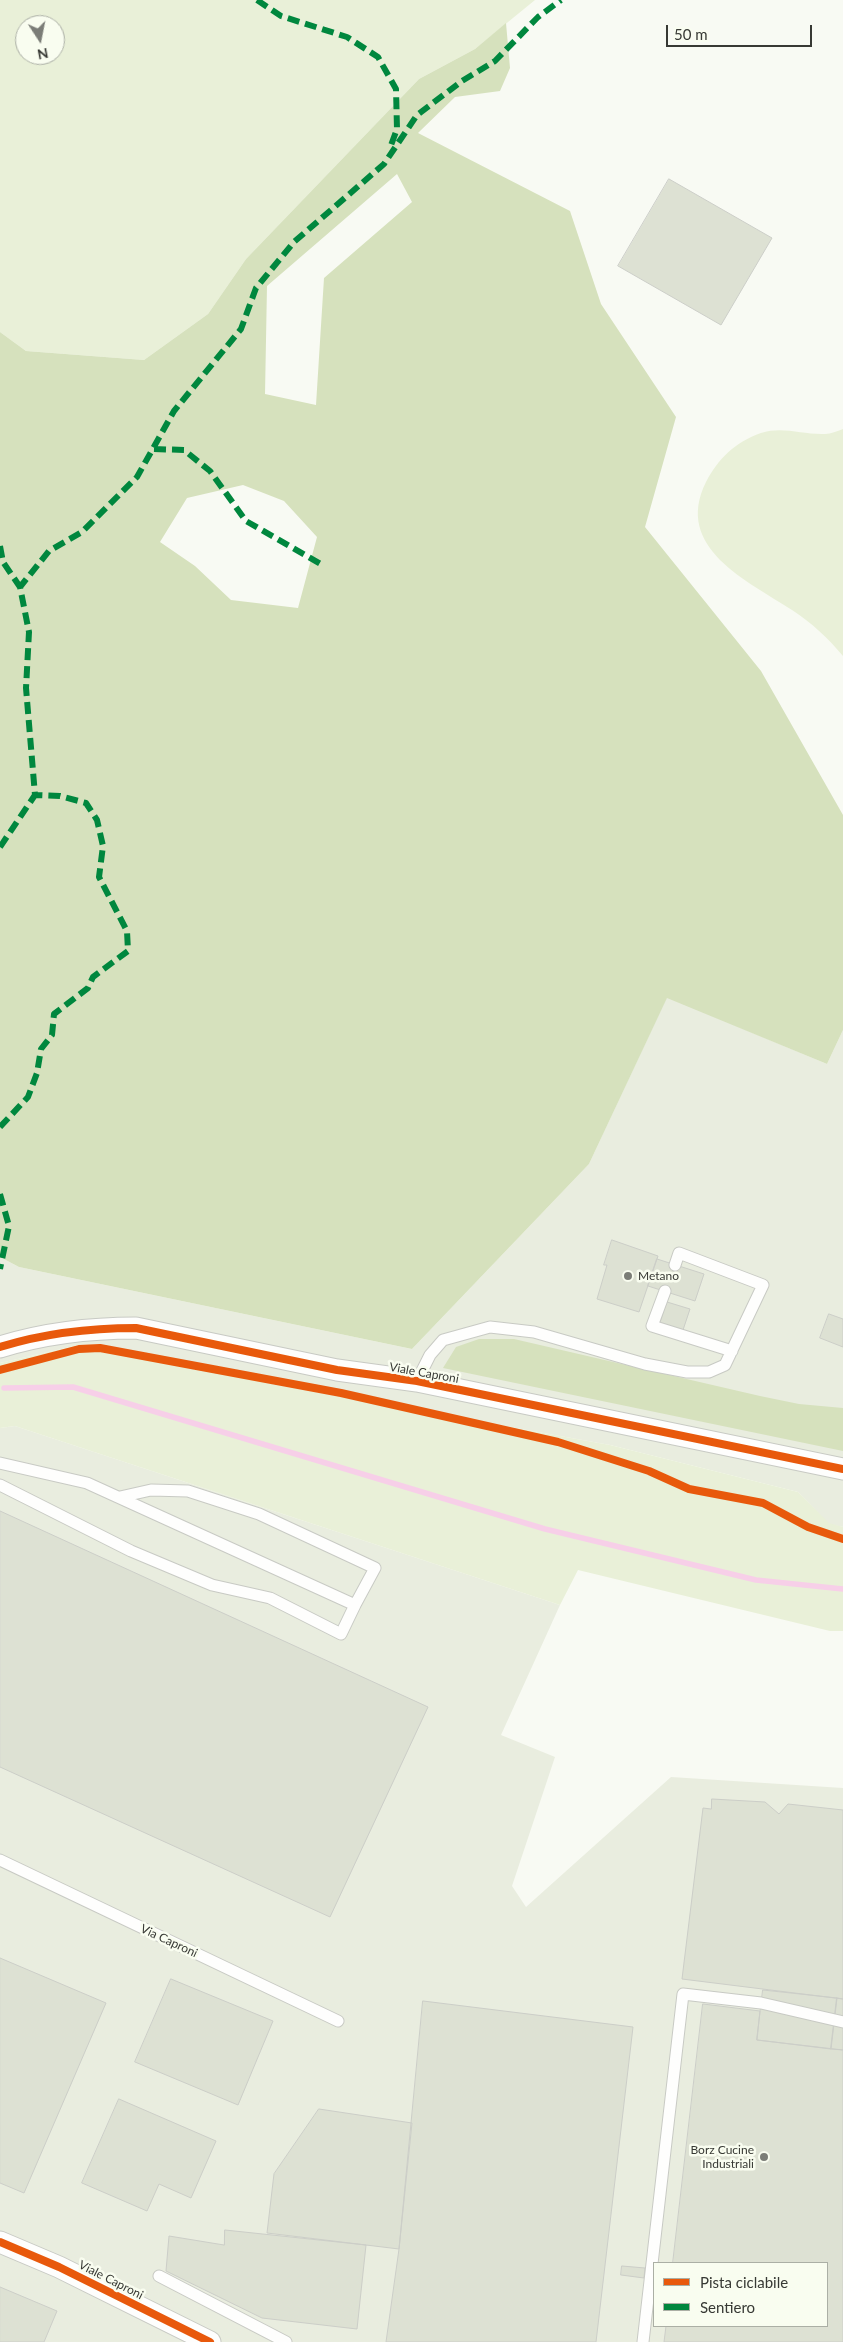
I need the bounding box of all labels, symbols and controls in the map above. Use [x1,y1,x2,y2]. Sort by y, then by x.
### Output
north arrow [15,15,65,65]
scale bar [668,15,814,47]
text: 50 m [674,25,708,43]
text: N [36,45,50,64]
place label: Metano [638,1269,679,1283]
marker: Metano [622,1270,634,1282]
street label: Viale Caproni [388,1360,460,1386]
street label: Via Caproni [138,1922,200,1960]
place label: Borz Cucine Industriali [690,2143,754,2171]
marker: Borz Cucine Industriali [758,2151,770,2163]
street label: Viale Caproni [76,2258,146,2302]
legend [653,2262,828,2327]
text: Pista ciclabile [700,2273,788,2291]
text: Sentiero [700,2298,755,2316]

